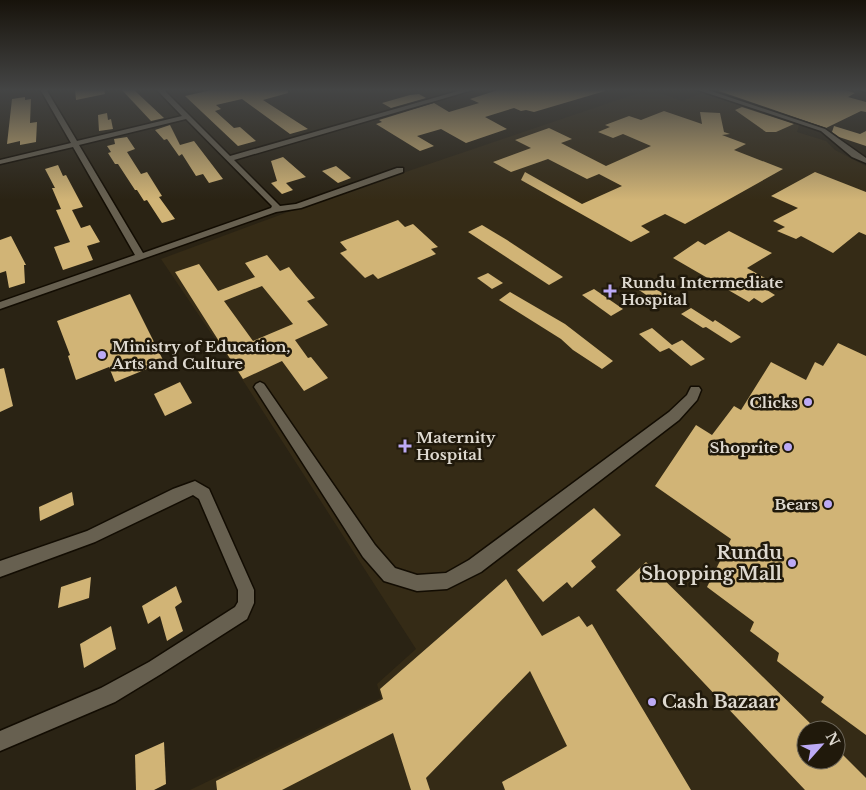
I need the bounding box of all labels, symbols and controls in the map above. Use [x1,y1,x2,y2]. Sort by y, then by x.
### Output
place label: Rundu Intermediate Hospital [621,273,783,309]
marker: Rundu Intermediate Hospital [603,284,617,298]
place label: Ministry of Education, Arts and Culture [111,337,290,373]
marker: Ministry of Education, Arts and Culture [96,349,108,361]
place label: Clicks [750,393,798,412]
marker: Clicks [802,396,814,408]
place label: Maternity Hospital [416,428,496,464]
place label: Shoprite [710,438,778,457]
marker: Maternity Hospital [398,439,412,453]
marker: Shoprite [782,441,794,453]
place label: Bears [774,495,818,514]
marker: Bears [822,498,834,510]
place label: Rundu Shopping Mall [641,542,783,585]
marker: Rundu Shopping Mall [786,557,798,569]
place label: Cash Bazaar [662,691,778,713]
marker: Cash Bazaar [646,696,658,708]
north arrow [796,720,846,770]
text: N [822,729,844,749]

